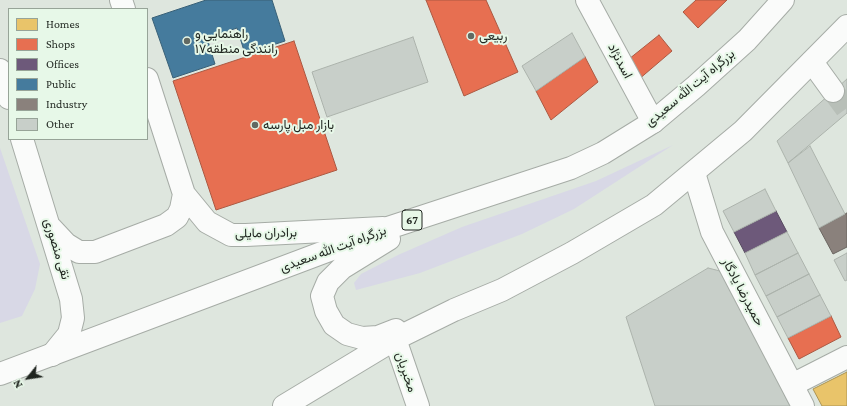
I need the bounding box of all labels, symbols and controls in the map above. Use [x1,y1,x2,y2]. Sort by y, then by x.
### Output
legend [8,8,148,140]
text: Homes [46,17,79,31]
place label: راهنمایی و رانندگی منطقه۱۷ [195,26,278,57]
place label: ربیعی [479,28,508,44]
marker: ربیعی [466,31,476,41]
marker: راهنمایی و رانندگی منطقه۱۷ [182,36,192,46]
text: Shops [46,37,75,51]
street label: اسدنژاد [604,41,636,81]
street label: بزرگراه آیت الله سعیدی [642,46,738,130]
text: Offices [46,57,79,71]
text: Public [46,77,76,91]
text: Industry [46,97,87,111]
text: Other [46,117,74,131]
place label: بازار مبل پارسه [263,117,334,133]
marker: بازار مبل پارسه [250,120,260,130]
road number: 67 [402,210,422,230]
street label: نقی منصوری [40,217,74,281]
street label: بزرگراه آیت الله سعیدی [278,222,388,276]
street label: برادران مایلی [235,225,297,241]
street label: حمیدرضا یادگار [718,255,768,329]
street label: مخبریان [392,350,420,394]
north arrow [8,358,48,398]
text: N [11,378,25,390]

